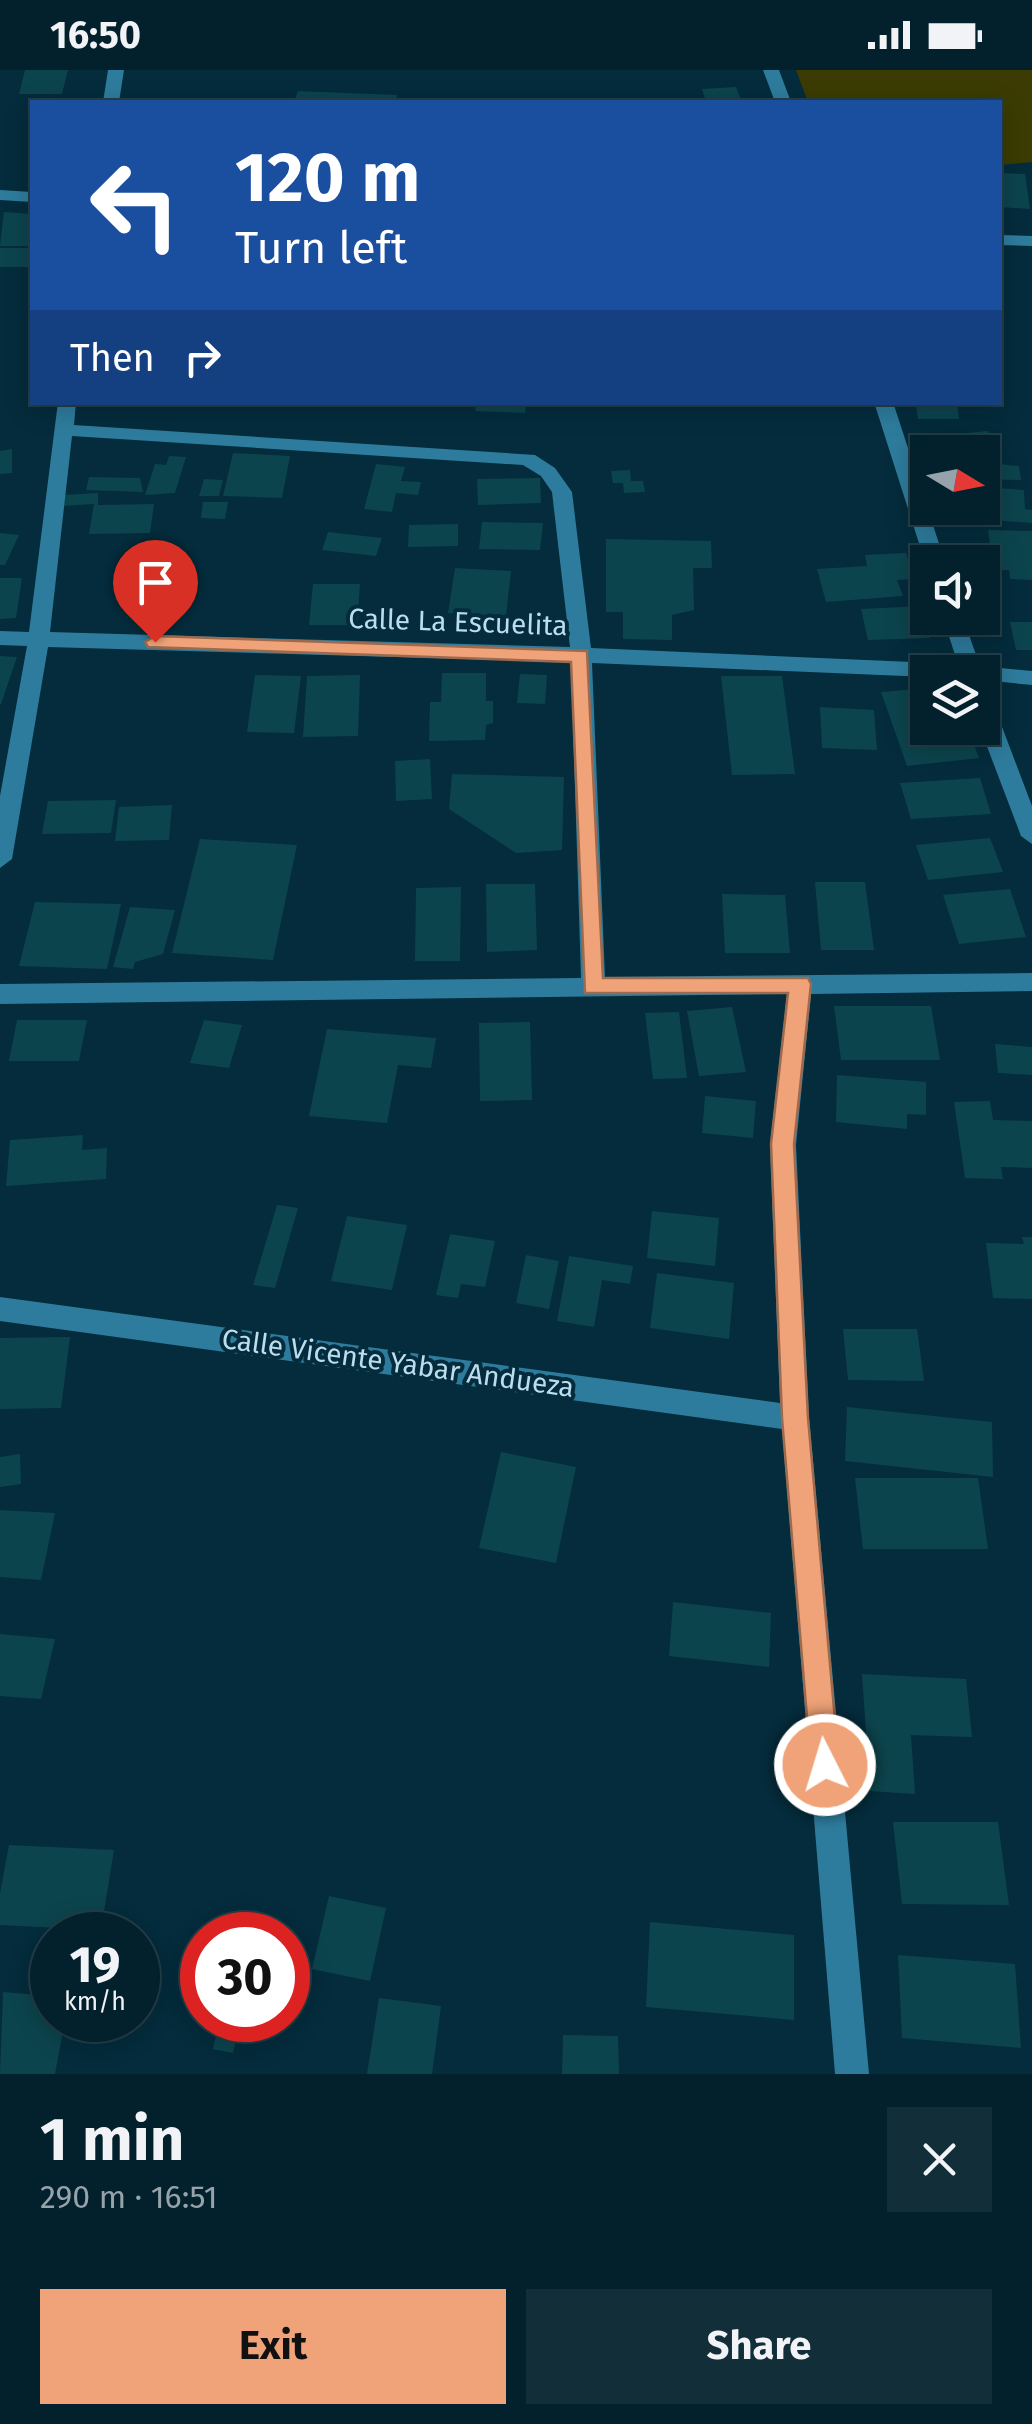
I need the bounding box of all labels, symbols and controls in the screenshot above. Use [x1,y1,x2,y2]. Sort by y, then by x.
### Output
text: 16:50 [50,12,141,58]
text: 120 m [235,136,420,220]
icon: left [70,140,200,270]
text: Turn left [235,221,407,275]
icon: right [175,330,230,385]
text: Then [70,335,155,381]
north arrow [910,435,1000,525]
map controls [910,435,1000,745]
pin [113,540,198,643]
button: sound [910,545,1000,635]
icon: arrive [128,555,183,610]
street label: Calle La Escuelita [348,602,568,642]
button: layers [910,655,1000,745]
street label: Calle Vicente Yabar Andueza [220,1322,576,1404]
position arrow [773,1713,877,1817]
speed limit sign: 30 [180,1912,310,2042]
text: 19 [69,1935,121,1995]
text: km/h [64,1987,126,2017]
text: 1 min [40,2104,184,2176]
button: close [887,2107,992,2212]
text: 290 m · 16:51 [40,2178,218,2216]
button: Exit [40,2289,506,2404]
button: Share [526,2289,992,2404]

